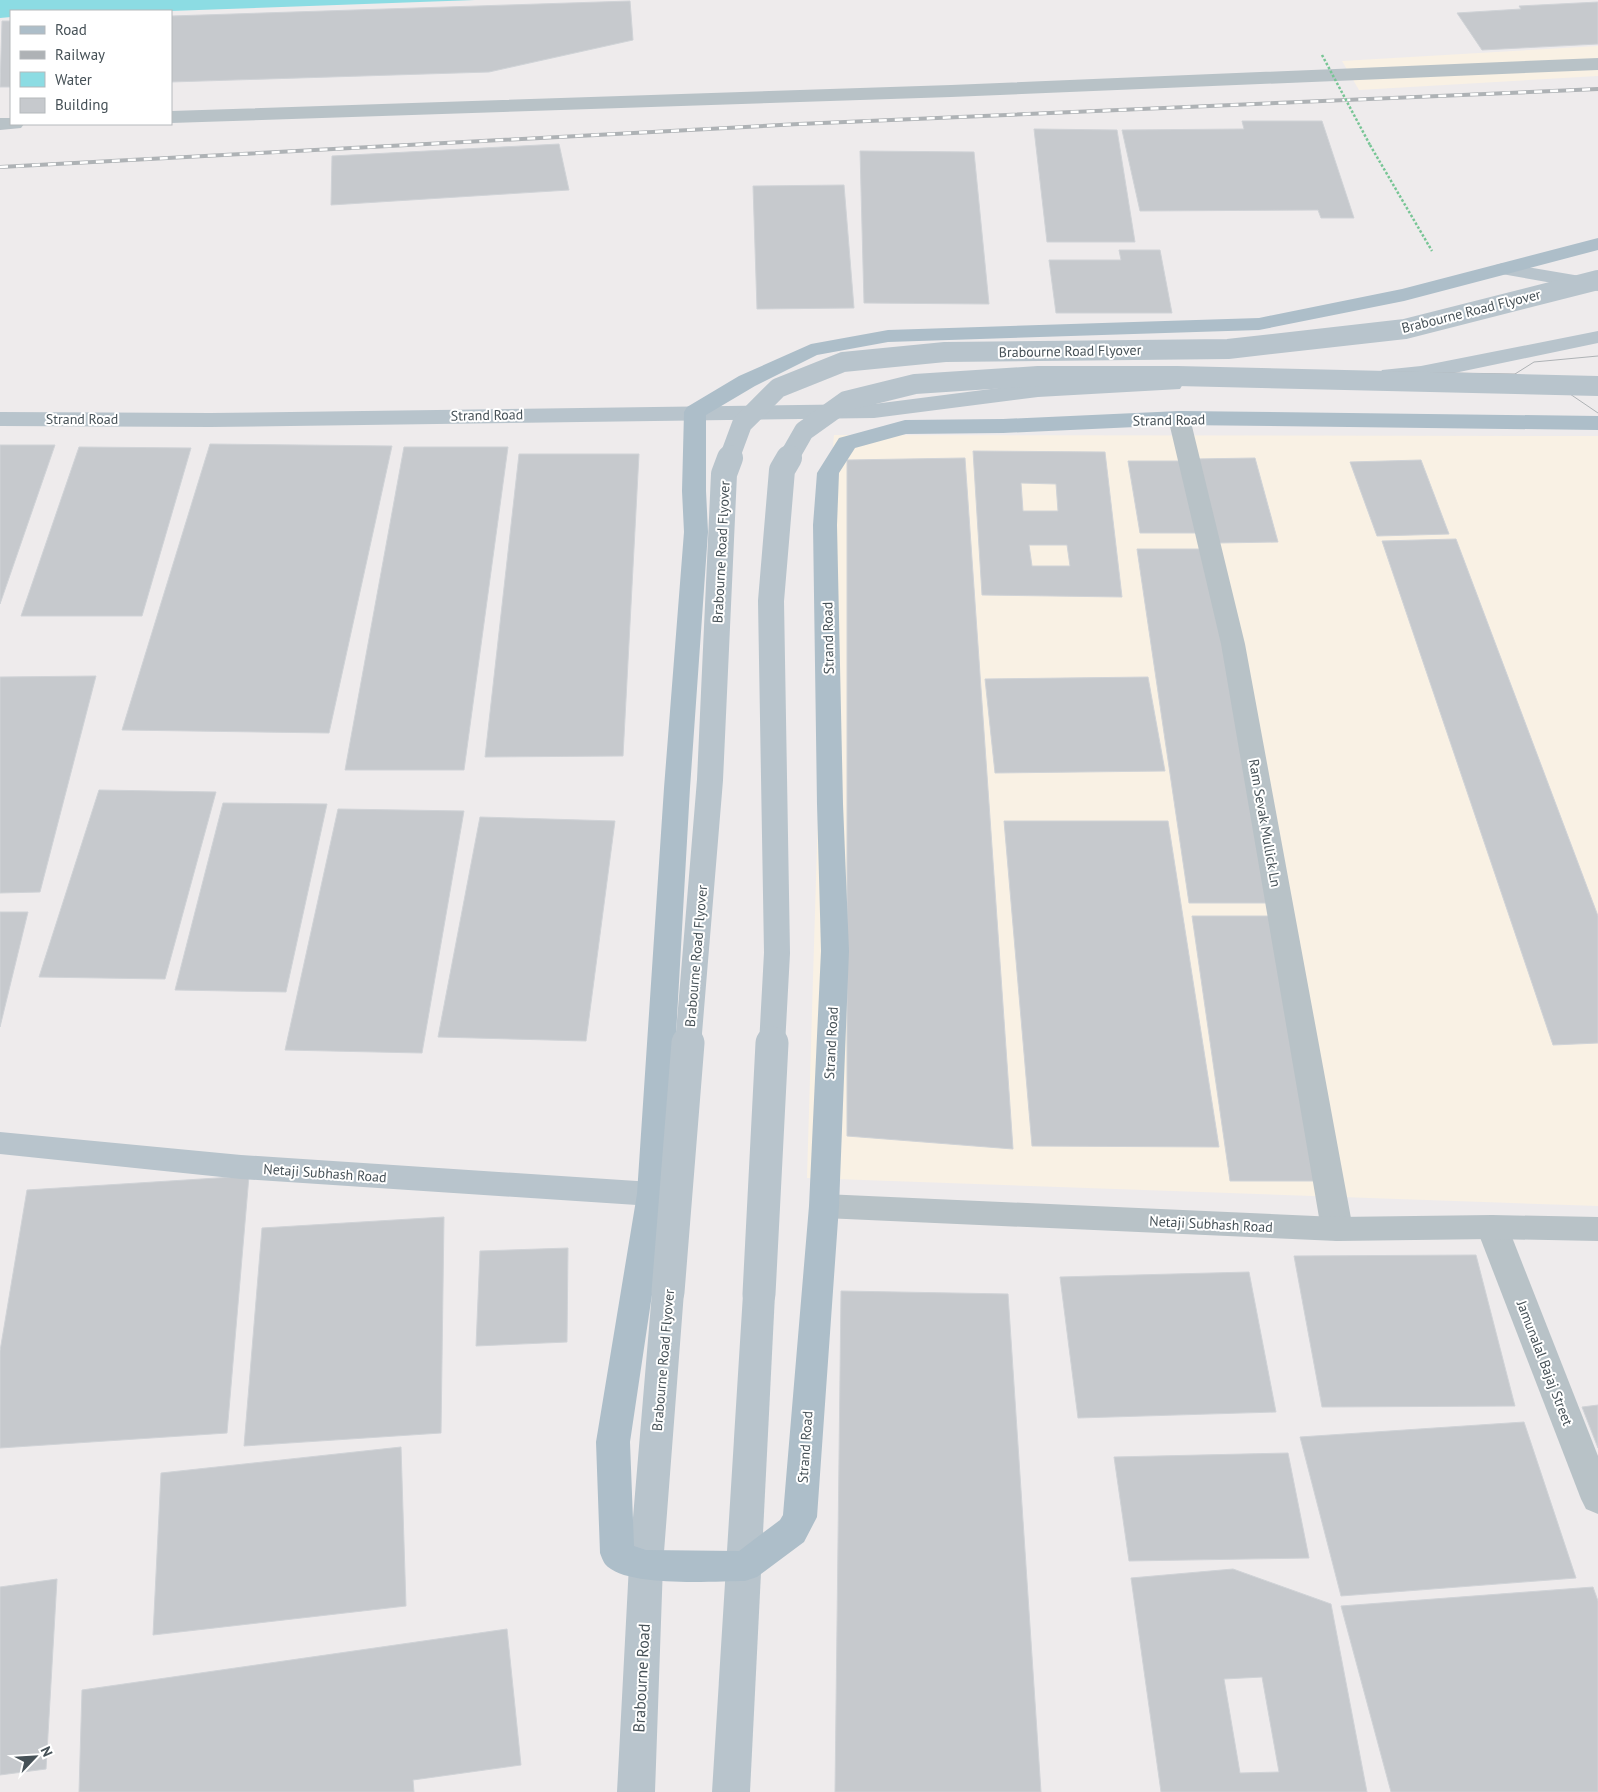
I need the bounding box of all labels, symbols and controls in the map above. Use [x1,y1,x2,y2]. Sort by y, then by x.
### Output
legend [10,10,172,125]
text: Road [55,20,87,39]
text: Railway [55,45,105,64]
text: Water [55,70,92,89]
text: Building [55,95,109,114]
street label: Brabourne Road Flyover [1400,285,1543,337]
street label: Brabourne Road Flyover [999,341,1142,361]
street label: Strand Road [451,405,523,425]
street label: Strand Road [46,410,118,428]
street label: Strand Road [1133,410,1205,430]
street label: Brabourne Road Flyover [708,480,734,624]
street label: Strand Road [818,602,838,674]
street label: Ram Sevak Mullick Ln [1245,758,1285,888]
street label: Brabourne Road Flyover [681,884,711,1028]
street label: Strand Road [820,1006,842,1080]
street label: Netaji Subhash Road [263,1160,387,1186]
street label: Netaji Subhash Road [1149,1212,1273,1236]
street label: Brabourne Road Flyover [648,1288,678,1432]
street label: Jamunalal Bajaj Street [1513,1297,1577,1428]
street label: Strand Road [793,1410,817,1484]
street label: Brabourne Road [628,1623,654,1733]
north arrow [10,1732,60,1782]
text: N [37,1744,57,1759]

